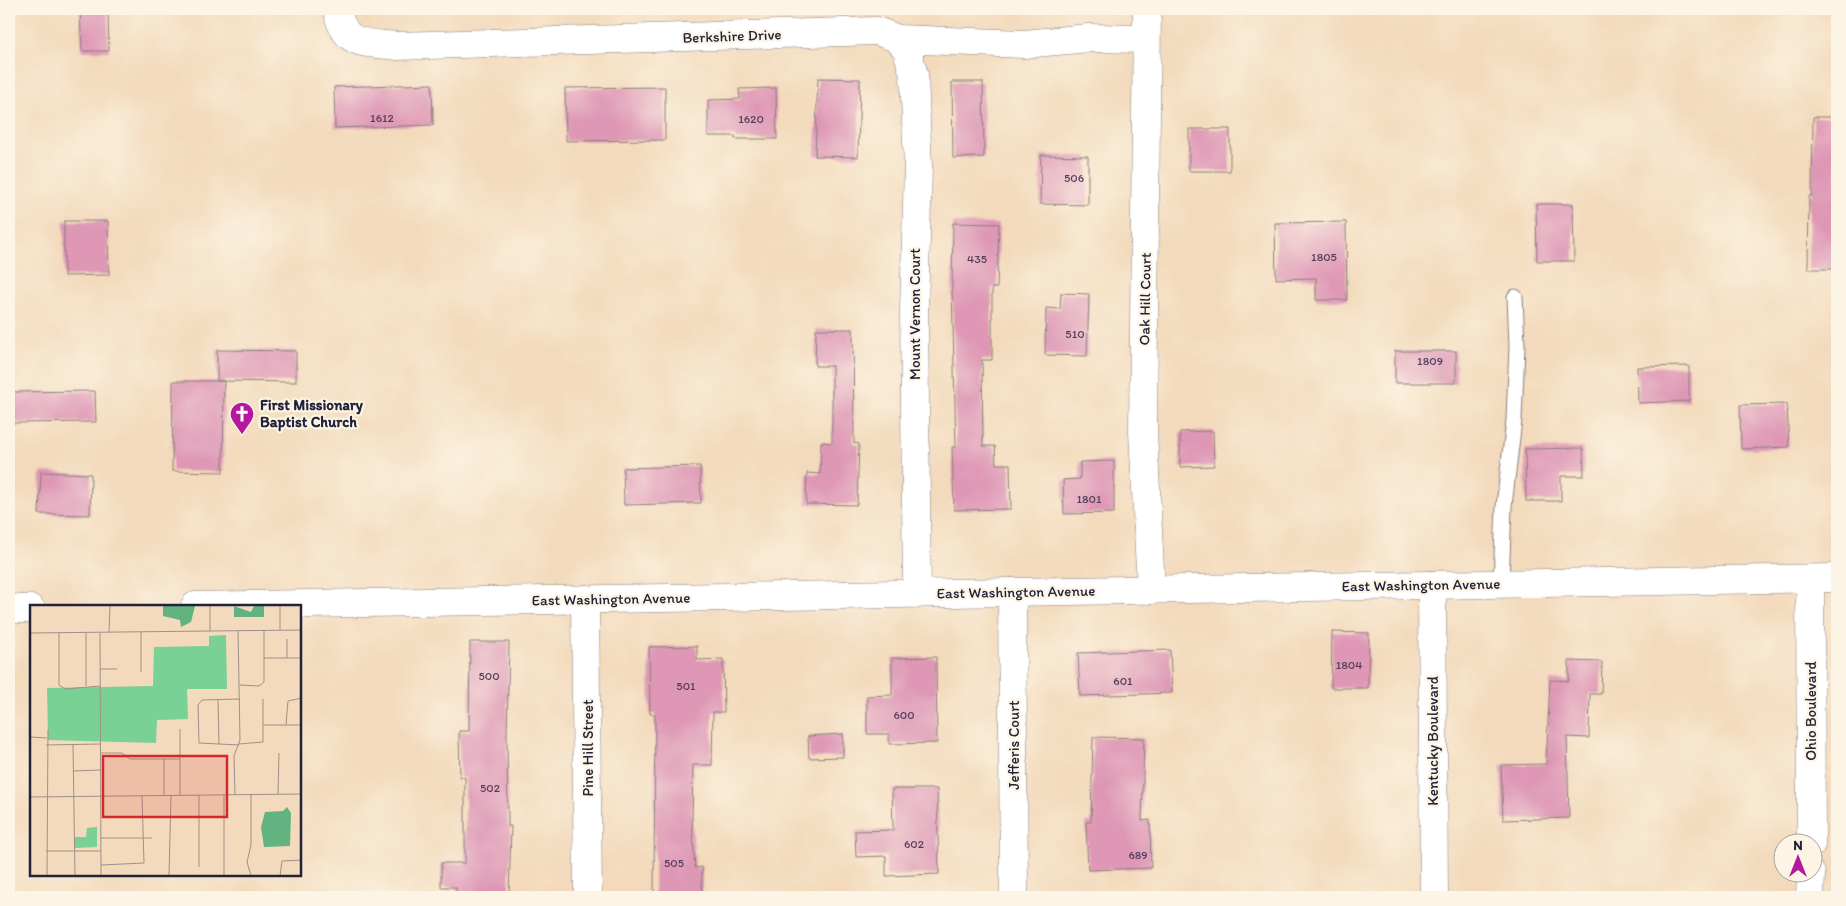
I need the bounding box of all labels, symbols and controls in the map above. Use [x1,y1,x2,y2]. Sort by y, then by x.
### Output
street label: Berkshire Drive [682,25,782,47]
house number: 1612 [370,111,395,125]
house number: 1620 [738,112,764,126]
house number: 506 [1064,171,1084,185]
street label: Mount Vernon Court [906,248,924,380]
house number: 1805 [1311,250,1337,264]
house number: 435 [967,252,987,266]
street label: Oak Hill Court [1135,252,1155,346]
house number: 510 [1065,327,1085,341]
house number: 1809 [1417,354,1443,368]
place label: First Missionary Baptist Church [260,396,364,432]
church icon: First Missionary Baptist Church [229,401,255,435]
house number: 1801 [1076,492,1102,506]
street label: East Washington Avenue [1342,575,1500,595]
street label: East Washington Avenue [937,582,1095,602]
street label: East Washington Avenue [532,589,690,609]
inset map [30,605,301,876]
house number: 1804 [1336,658,1362,672]
street label: Ohio Boulevard [1802,660,1820,761]
house number: 500 [478,669,500,683]
house number: 601 [1113,674,1133,688]
street label: Kentucky Boulevard [1424,676,1442,806]
house number: 501 [676,679,696,693]
street label: Pine Hill Street [579,699,597,797]
street label: Jefferis Court [1005,700,1023,790]
house number: 600 [893,708,915,722]
house number: 502 [480,781,501,795]
north arrow [1774,834,1824,884]
house number: 602 [904,837,925,851]
text: N [1793,837,1803,854]
house number: 689 [1128,848,1148,862]
house number: 505 [664,856,684,870]

